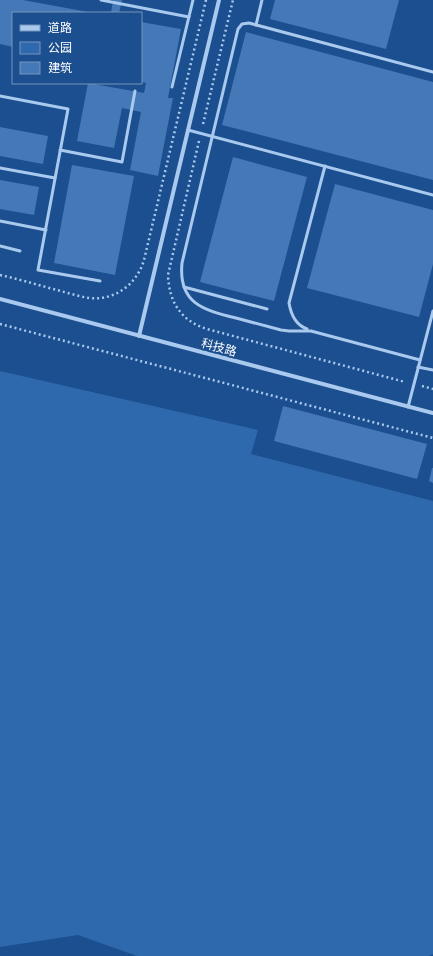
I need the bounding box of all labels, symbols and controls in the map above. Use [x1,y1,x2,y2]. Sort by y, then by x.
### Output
legend [12,12,142,84]
text: 道路 [48,20,72,35]
text: 公园 [48,40,72,55]
text: 建筑 [48,60,72,75]
street label: 科技路 [200,335,238,359]

